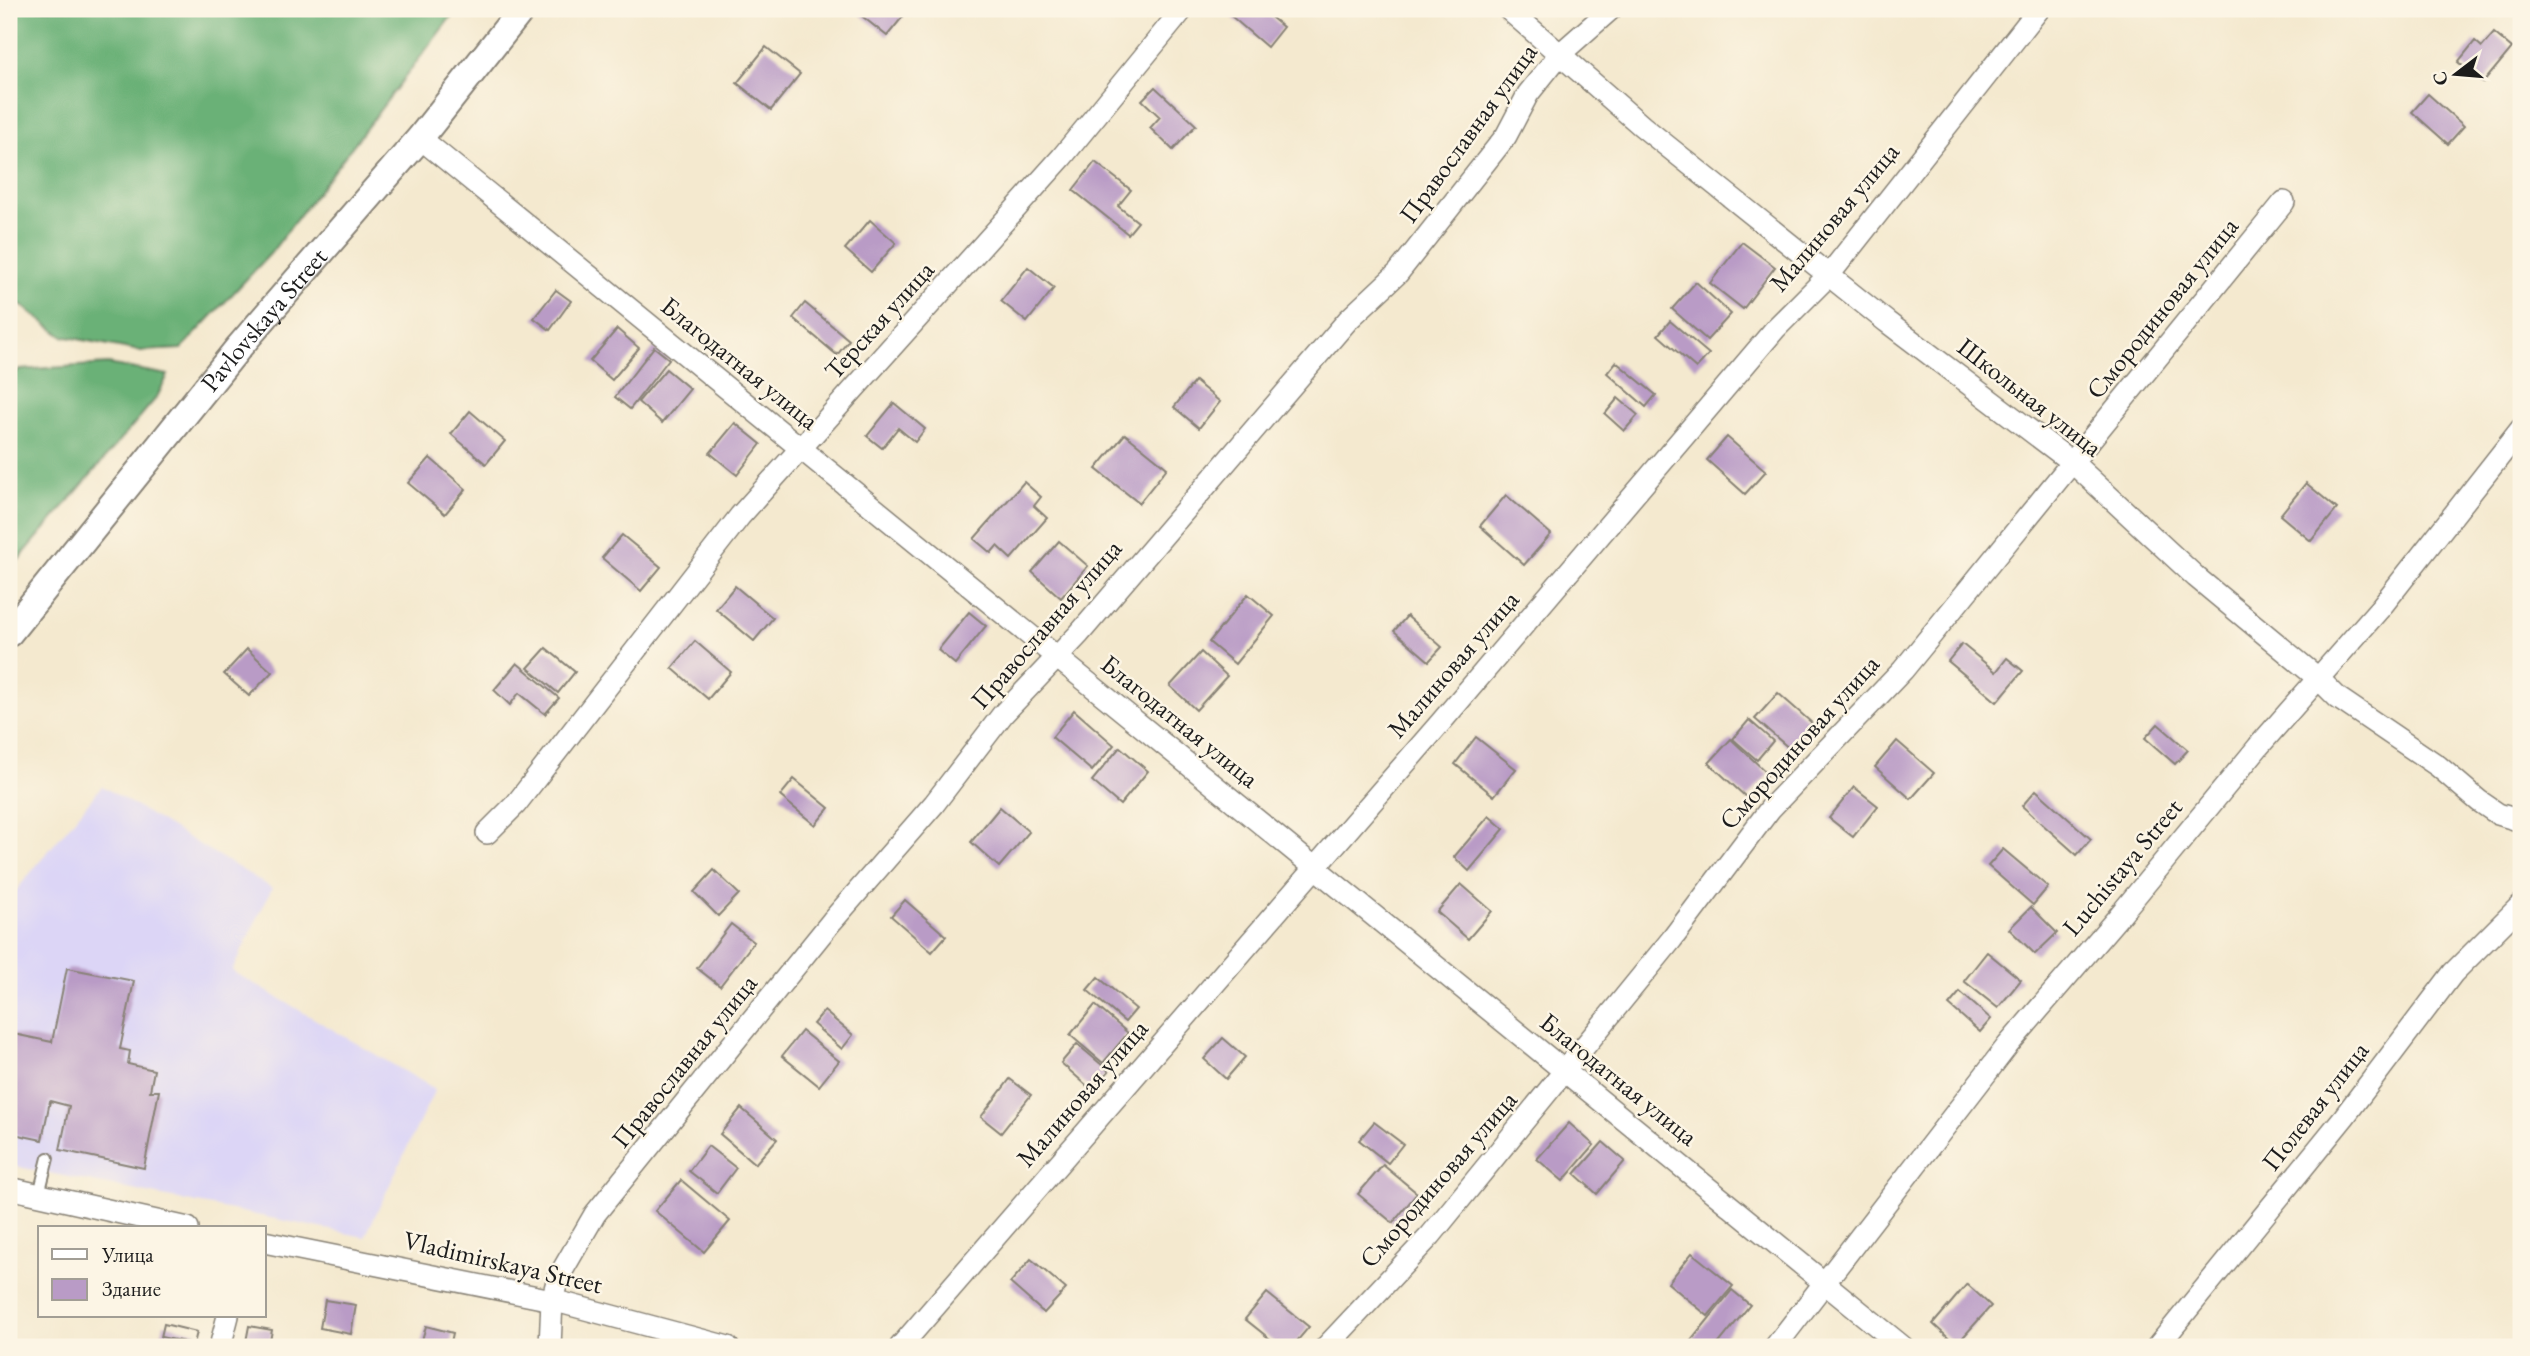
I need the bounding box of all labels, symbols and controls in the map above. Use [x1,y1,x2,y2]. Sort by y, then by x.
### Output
street label: Православная улица [1391,36,1545,230]
north arrow [2422,38,2492,108]
text: С [2426,69,2454,88]
street label: Малиновая улица [1762,135,1907,299]
street label: Смородиновая улица [2078,210,2246,406]
street label: Pavlovskaya Street [193,240,335,399]
street label: Терская улица [817,253,942,387]
street label: Благодатная улица [654,289,827,438]
street label: Школьная улица [1951,330,2110,465]
street label: Православная улица [963,532,1129,716]
street label: Малиновая улица [1380,583,1527,745]
street label: Благодатная улица [1094,647,1267,796]
street label: Смородиновая улица [1711,647,1887,837]
street label: Luchistaya Street [2054,791,2190,943]
street label: Православная улица [603,967,765,1155]
street label: Благодатная улица [1533,1005,1706,1154]
street label: Малиновая улица [1009,1012,1156,1174]
street label: Полевая улица [2254,1034,2377,1178]
street label: Смородиновая улица [1352,1083,1525,1275]
street label: Vladimirskaya Street [400,1223,606,1301]
legend [38,1226,266,1318]
text: Улица [101,1241,154,1268]
text: Здание [102,1275,161,1302]

